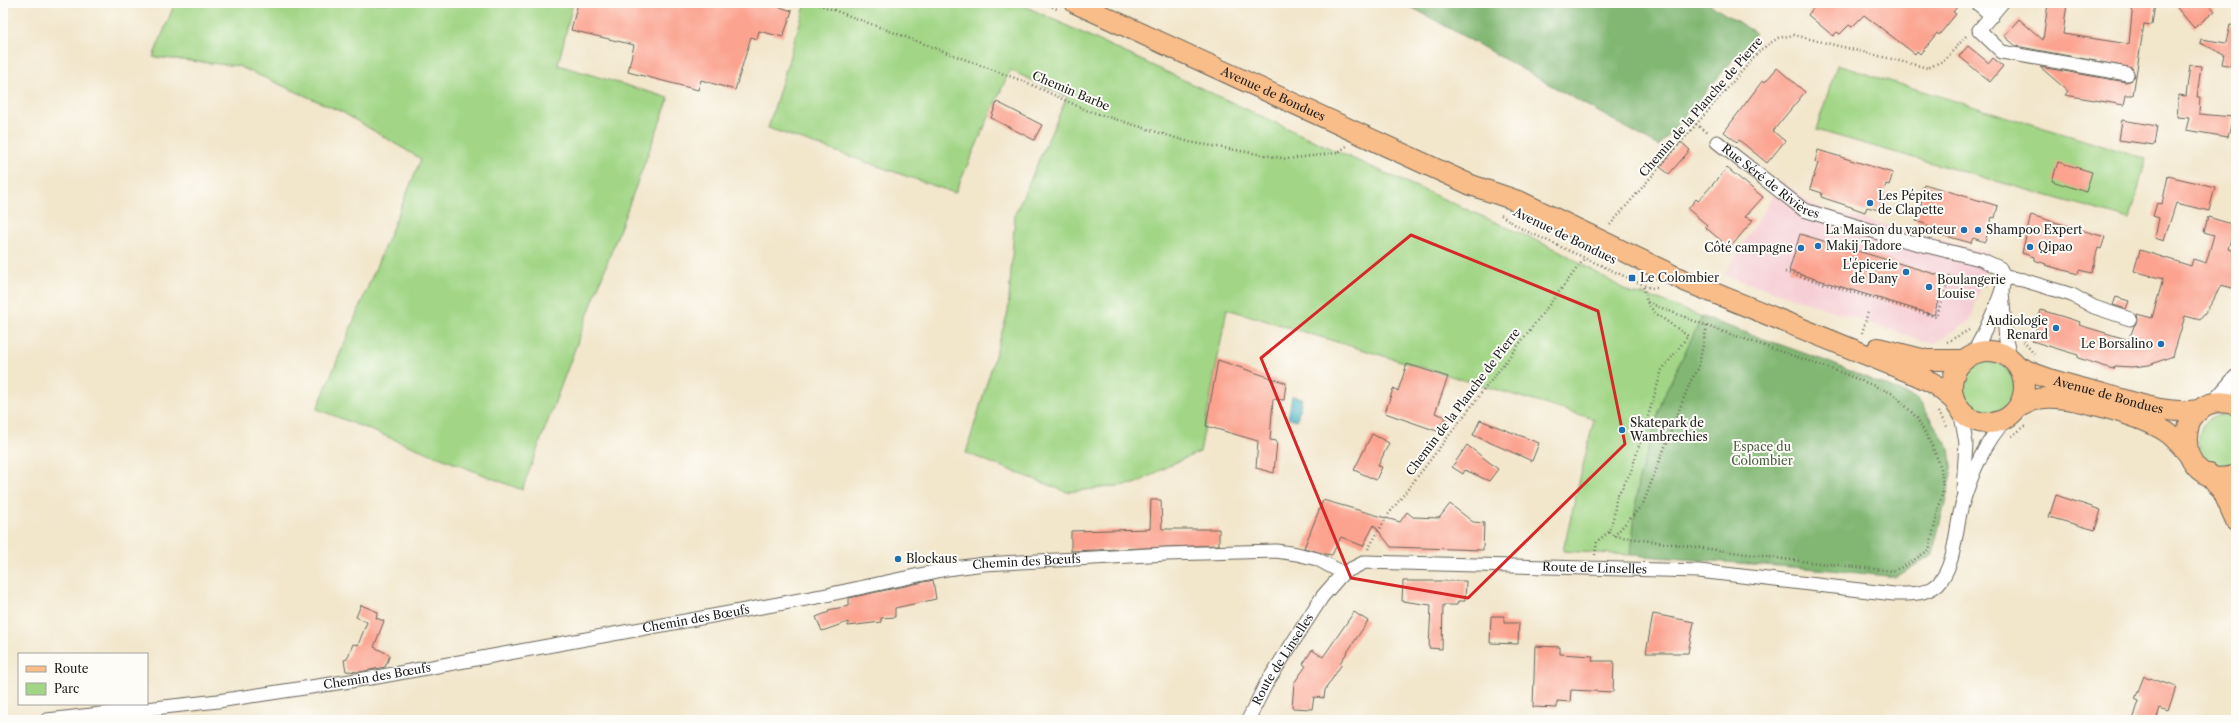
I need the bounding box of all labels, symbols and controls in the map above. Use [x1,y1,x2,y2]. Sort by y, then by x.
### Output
street label: Chemin de la Planche de Pierre [1636,33,1766,180]
street label: Avenue de Bondues [1218,63,1328,124]
street label: Chemin Barbe [1030,67,1112,114]
street label: Rue Séré de Rivières [1719,141,1821,221]
place label: Les Pépites de Clapette [1878,188,1944,217]
marker: Les Pépites de Clapette [1865,198,1875,208]
street label: Avenue de Bondues [1510,204,1619,267]
place label: La Maison du vapoteur [1825,222,1956,237]
place label: Shampoo Expert [1986,222,2083,237]
marker: La Maison du vapoteur [1959,225,1969,235]
marker: Shampoo Expert [1973,225,1983,235]
place label: Makij Tadore [1826,238,1902,253]
place label: Qipao [2038,239,2073,254]
place label: Côté campagne [1704,240,1793,255]
marker: Makij Tadore [1813,241,1823,251]
marker: Qipao [2025,242,2035,252]
marker: Côté campagne [1796,243,1806,253]
place label: L'épicerie de Dany [1842,257,1898,286]
marker: L'épicerie de Dany [1901,267,1911,277]
place label: Le Colombier [1640,270,1719,285]
place label: Boulangerie Louise [1937,272,2006,301]
marker: Le Colombier [1627,273,1637,283]
marker: Boulangerie Louise [1924,282,1934,292]
place label: Audiologie Renard [1985,313,2049,342]
marker: Audiologie Renard [2051,323,2061,333]
street label: Chemin de la Planche de Pierre [1402,325,1523,478]
place label: Le Borsalino [2081,336,2153,351]
marker: Le Borsalino [2156,339,2166,349]
street label: Avenue de Bondues [2051,372,2165,416]
place label: Skatepark de Wambrechies [1629,415,1708,444]
marker: Skatepark de Wambrechies [1617,425,1627,435]
park label: Espace du Colombier [1731,439,1793,468]
place label: Blockaus [906,551,957,566]
street label: Chemin des Bœufs [971,551,1081,573]
marker: Blockaus [893,554,903,564]
street label: Route de Linselles [1542,559,1647,577]
street label: Chemin des Bœufs [641,601,751,636]
street label: Route de Linselles [1249,610,1316,707]
legend [18,653,148,705]
street label: Chemin des Bœufs [322,659,432,692]
text: Route [54,661,89,676]
text: Parc [54,681,79,696]

